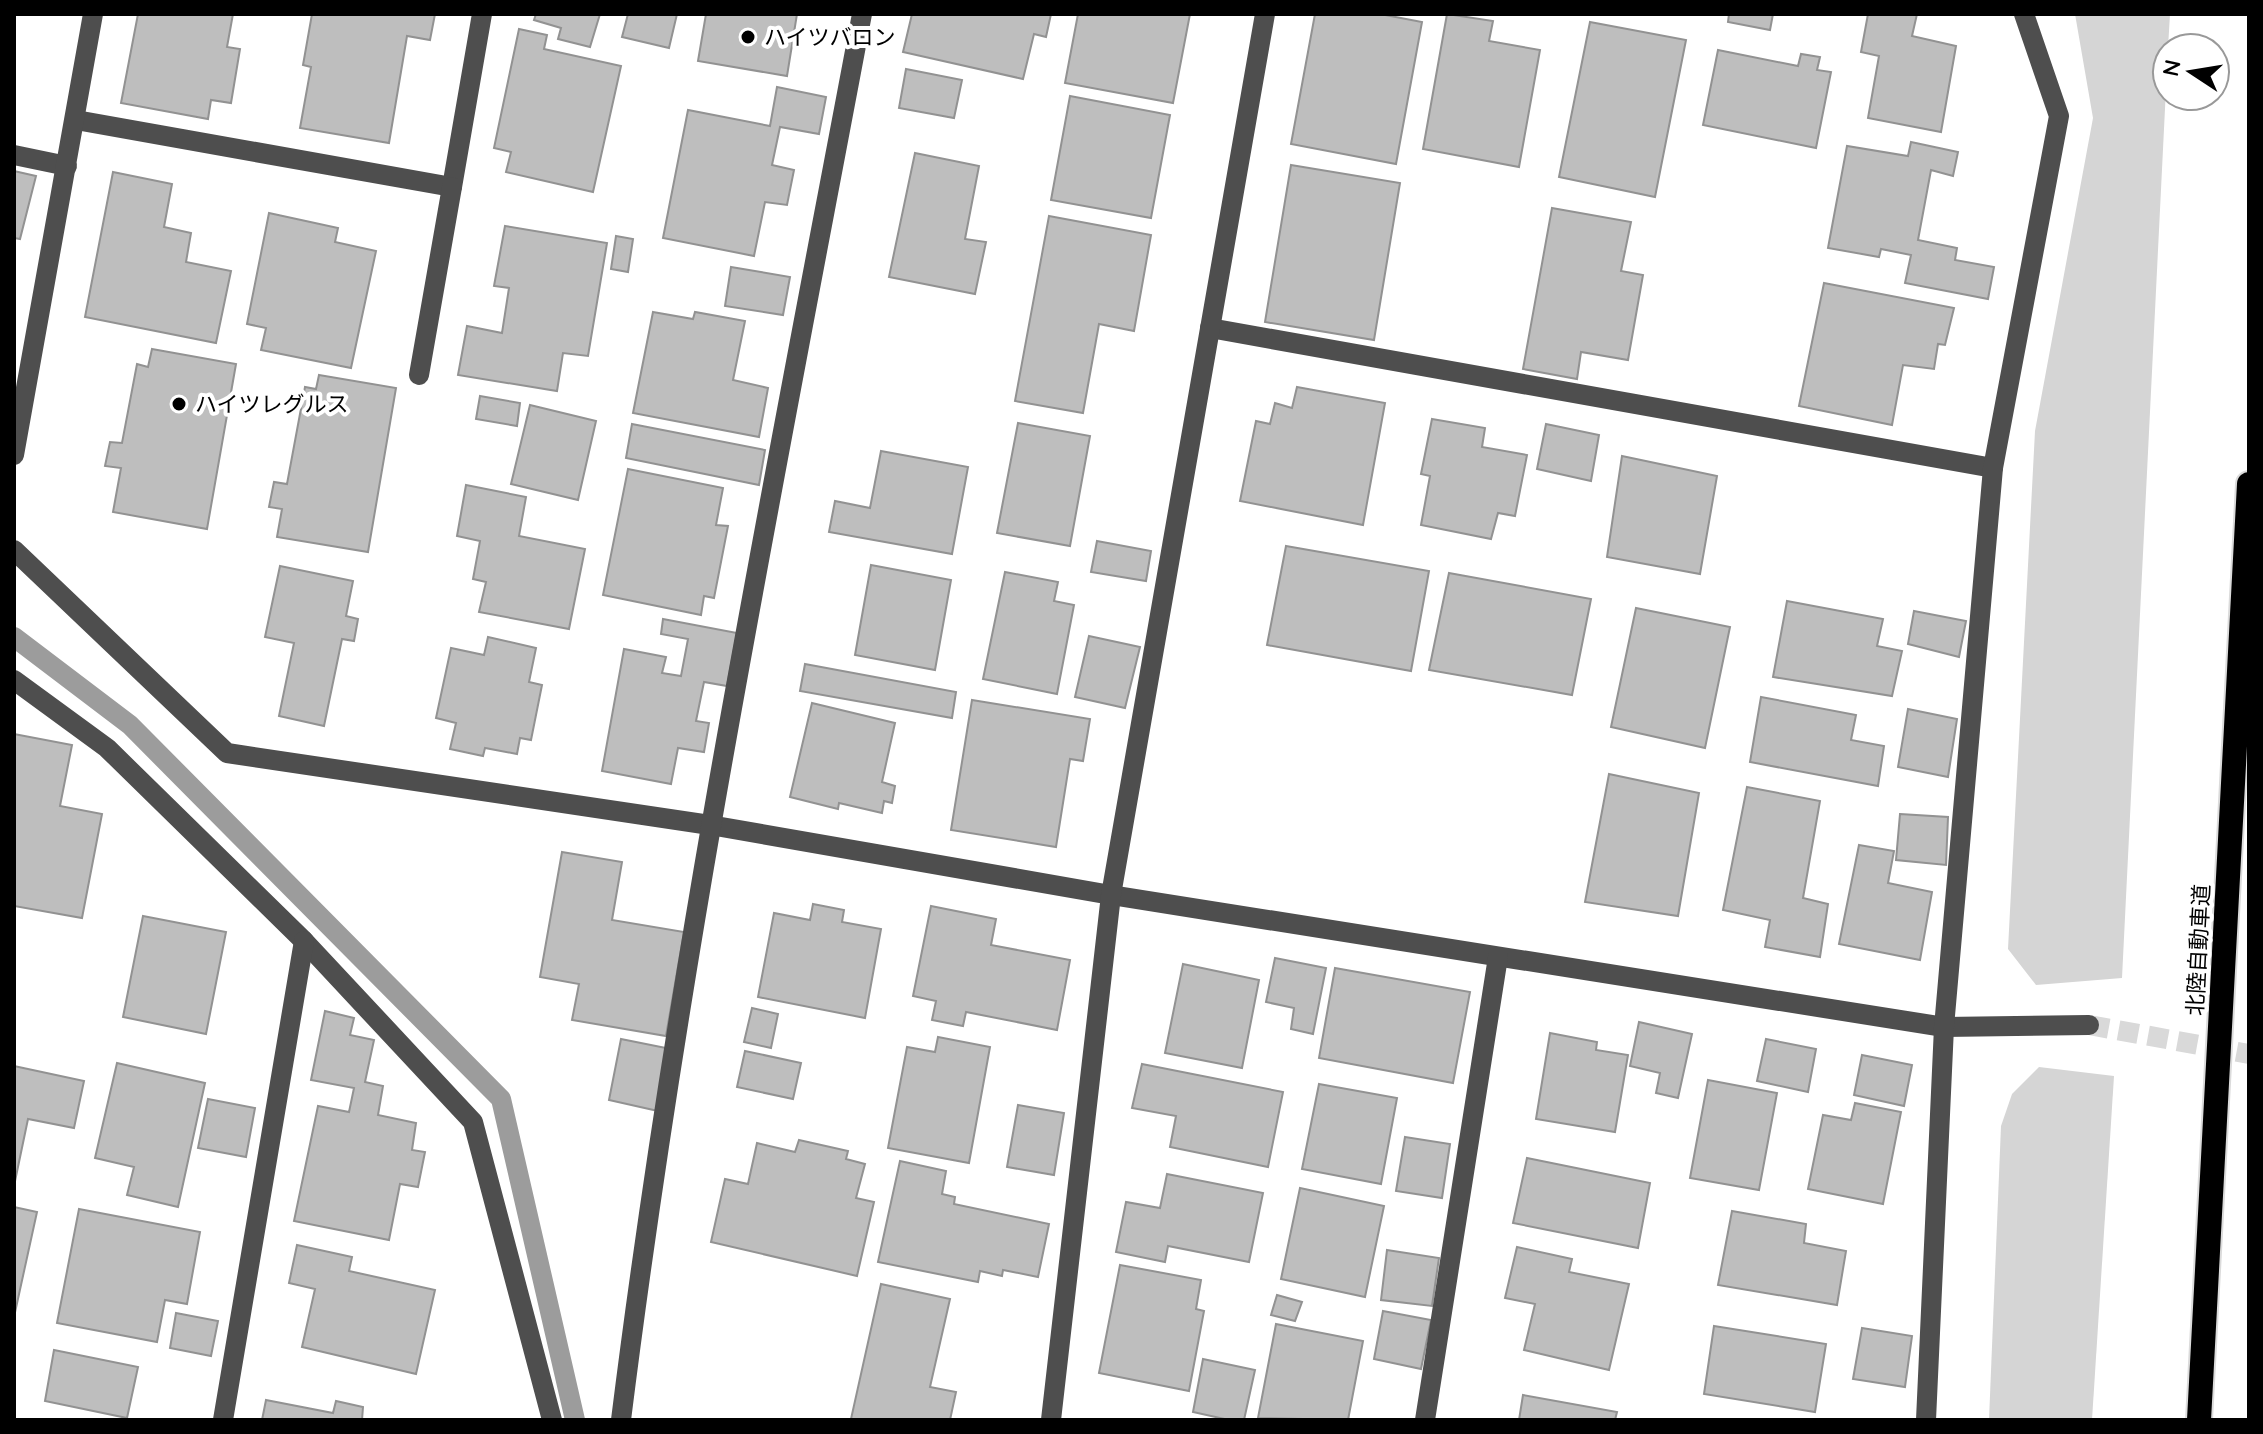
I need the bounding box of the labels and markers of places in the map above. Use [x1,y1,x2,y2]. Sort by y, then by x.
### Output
place label: ハイツバロン [764,23,896,51]
marker: ハイツバロン [739,28,757,46]
place label: ハイツレグルス [195,390,349,418]
marker: ハイツレグルス [170,395,188,413]

